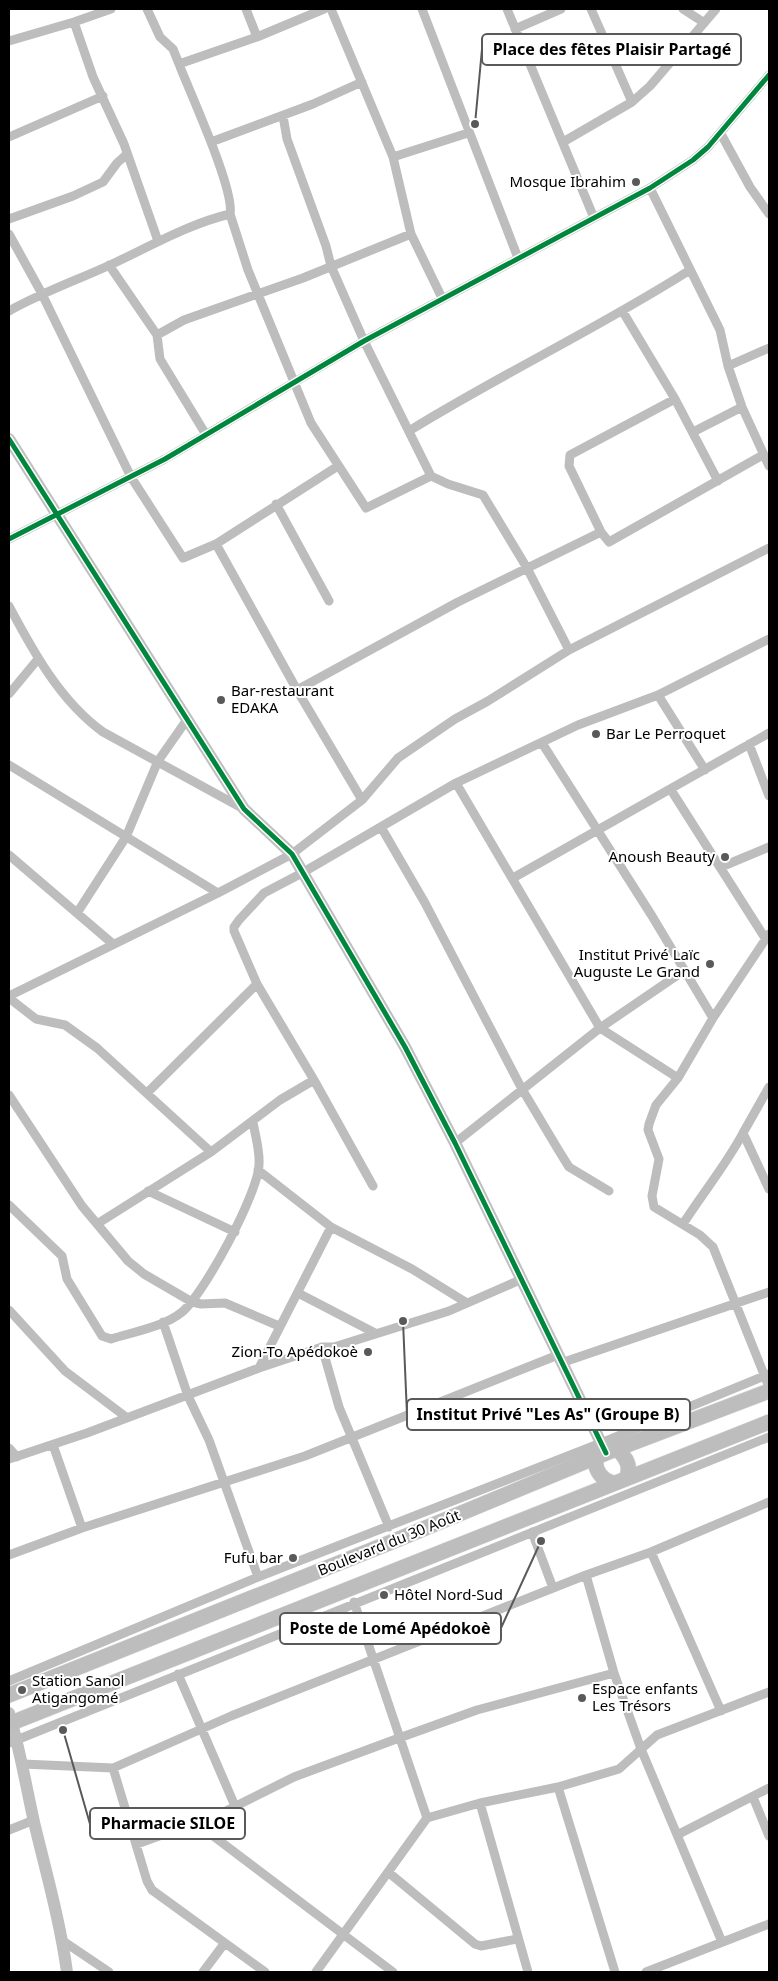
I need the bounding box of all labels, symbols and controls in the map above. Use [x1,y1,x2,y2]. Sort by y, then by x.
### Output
callout: Place des fêtes Plaisir Partagé [482,34,741,65]
text: Place des fêtes Plaisir Partagé [493,38,731,60]
place label: Mosque Ibrahim [509,171,626,191]
marker: Mosque Ibrahim [630,176,642,188]
place label: Bar-restaurant EDAKA [231,680,334,717]
marker: Bar-restaurant EDAKA [215,694,227,706]
place label: Bar Le Perroquet [606,723,726,743]
marker: Bar Le Perroquet [590,728,602,740]
place label: Anoush Beauty [608,846,715,866]
marker: Anoush Beauty [719,851,731,863]
place label: Institut Privé Laïc Auguste Le Grand [574,944,700,981]
marker: Institut Privé Laïc Auguste Le Grand [704,958,716,970]
place label: Zion-To Apédokoè [232,1341,358,1361]
marker: Zion-To Apédokoè [362,1346,374,1358]
callout: Institut Privé "Les As" (Groupe B) [407,1399,690,1430]
text: Institut Privé "Les As" (Groupe B) [417,1403,679,1425]
street label: Boulevard du 30 Août [314,1504,463,1580]
place label: Fufu bar [224,1547,283,1567]
marker: Fufu bar [287,1552,299,1564]
place label: Hôtel Nord-Sud [394,1584,503,1604]
marker: Hôtel Nord-Sud [378,1589,390,1601]
callout: Poste de Lomé Apédokoè [280,1613,501,1644]
text: Poste de Lomé Apédokoè [289,1617,491,1639]
place label: Station Sanol Atigangomé [32,1670,124,1707]
place label: Espace enfants Les Trésors [592,1678,698,1715]
marker: Station Sanol Atigangomé [16,1684,28,1696]
marker: Espace enfants Les Trésors [576,1692,588,1704]
callout: Pharmacie SILOE [90,1808,245,1839]
text: Pharmacie SILOE [101,1812,235,1834]

